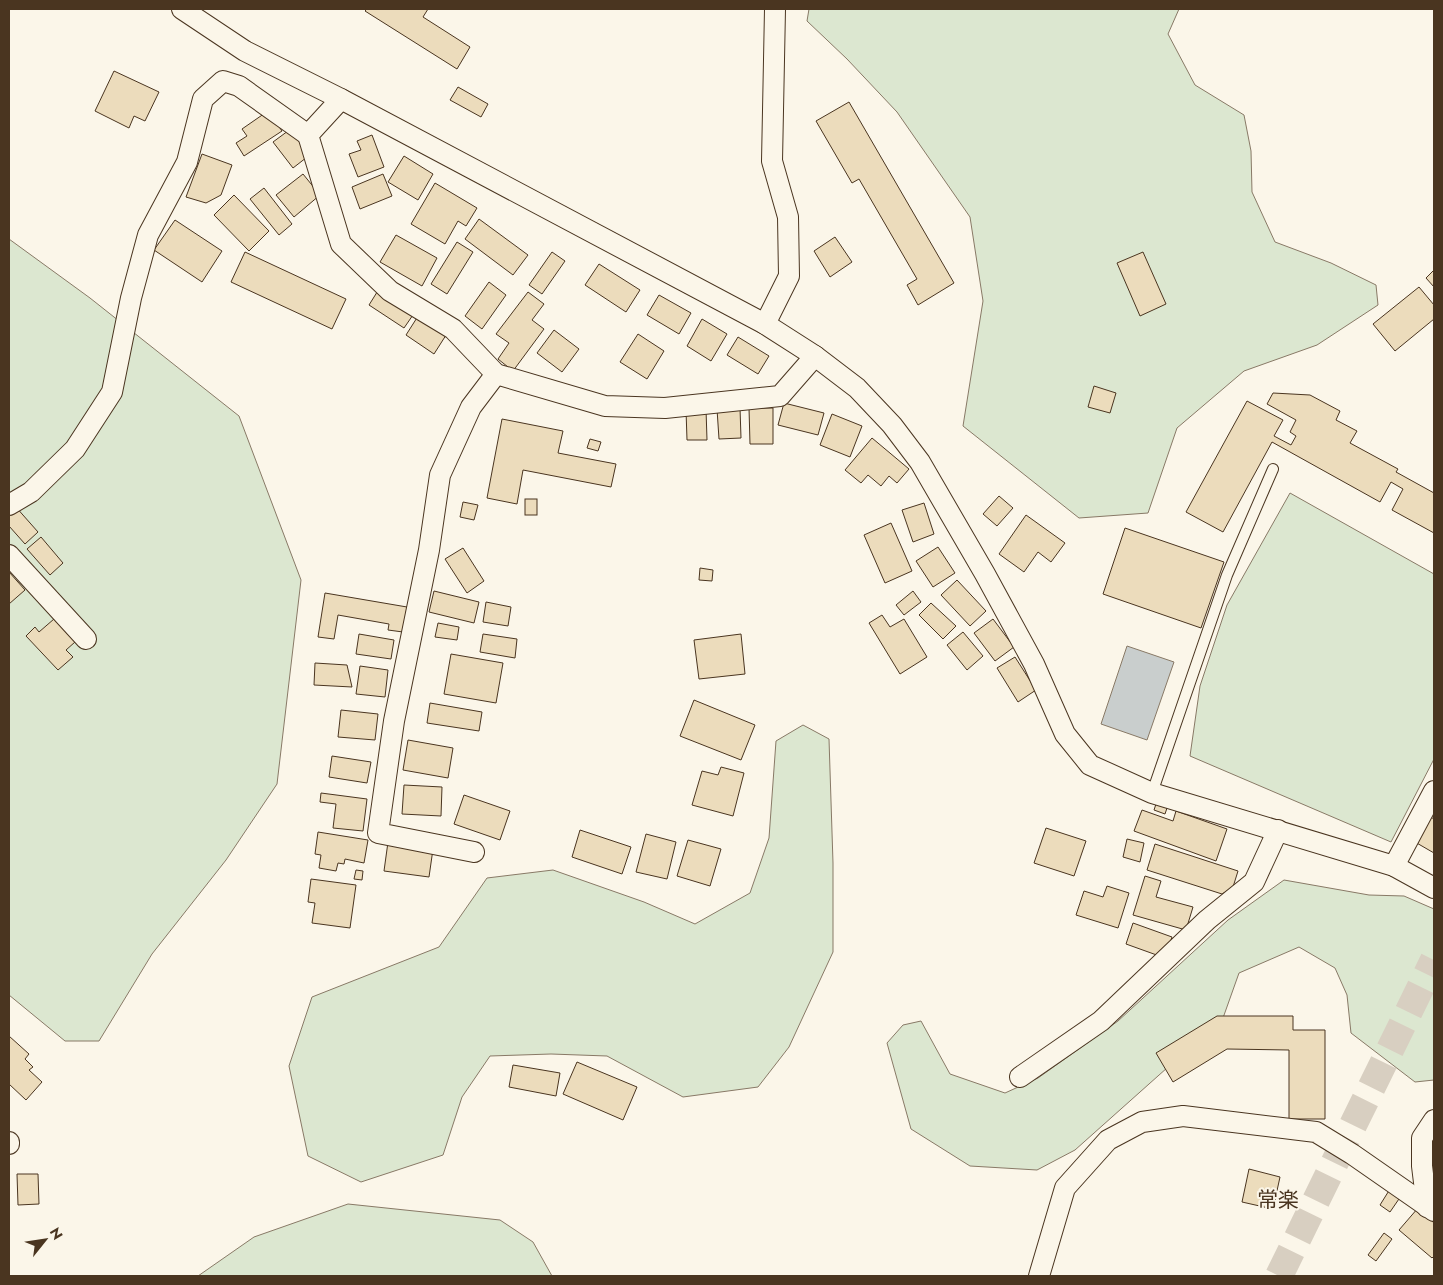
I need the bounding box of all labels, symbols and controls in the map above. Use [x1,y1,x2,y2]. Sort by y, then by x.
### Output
district label: 常楽 [1257,1185,1299,1215]
north arrow [20,1215,70,1265]
text: N [45,1224,68,1243]

